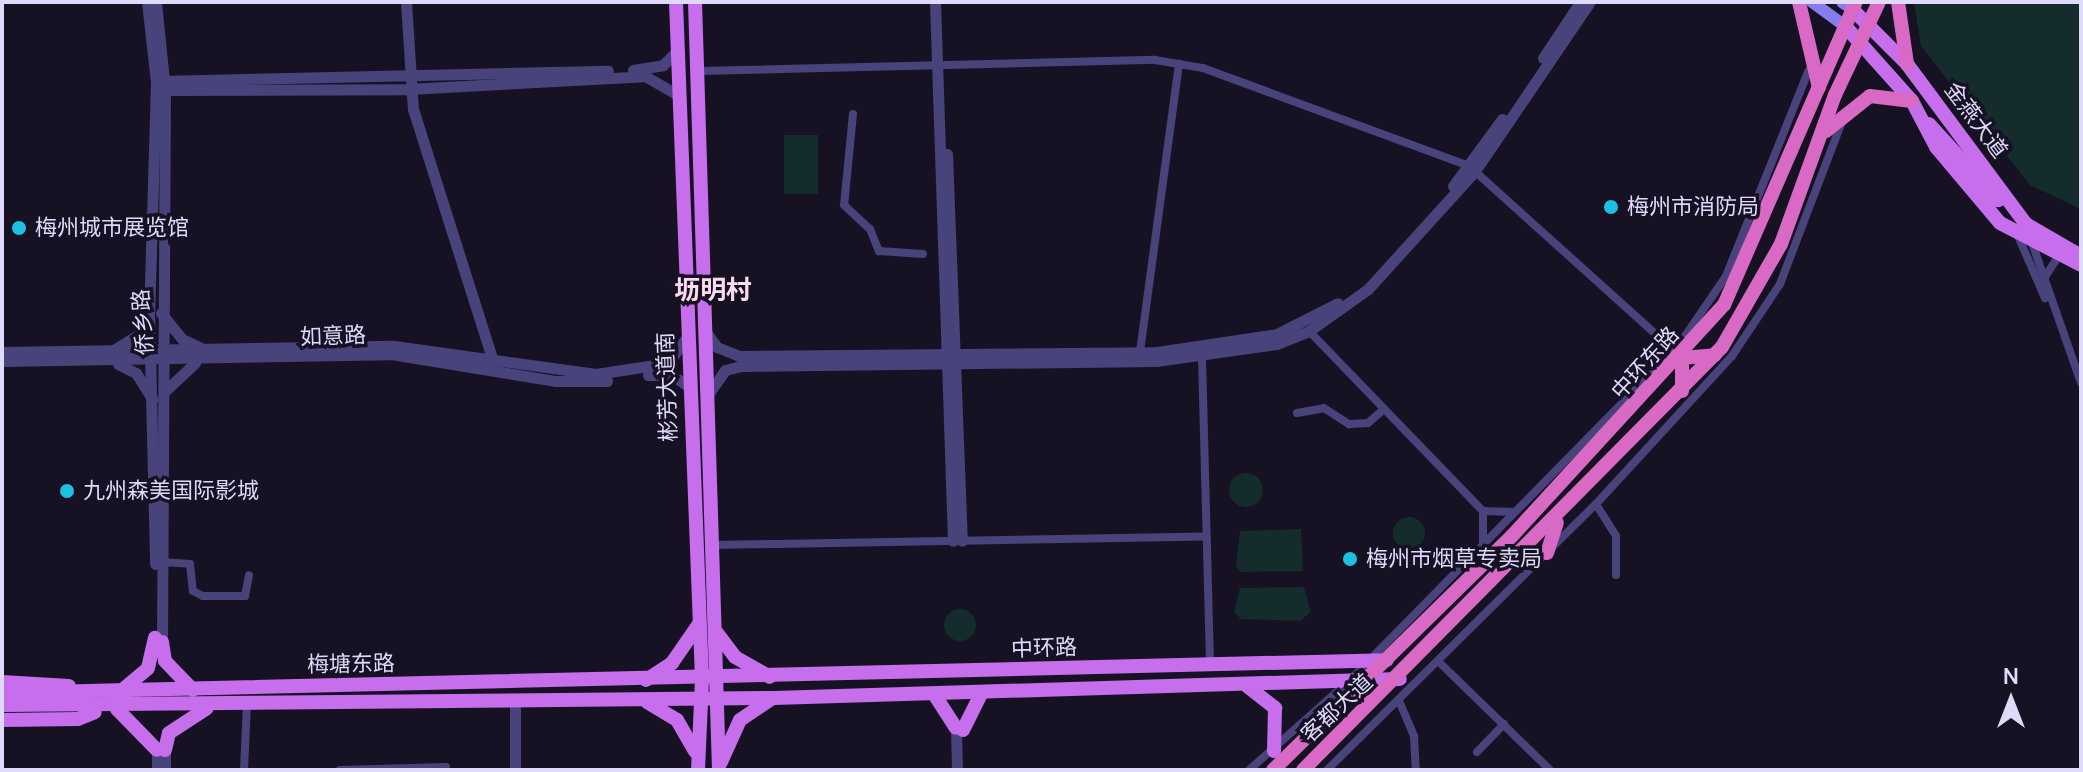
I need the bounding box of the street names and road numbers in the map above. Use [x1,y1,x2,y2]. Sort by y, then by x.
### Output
street label: 金燕大道 [1939,77,2013,163]
street label: 侨乡路 [128,288,158,356]
street label: 中环东路 [1606,321,1684,405]
street label: 如意路 [300,322,366,350]
street label: 彬芳大道南 [652,332,682,442]
street label: 中环路 [1011,634,1077,662]
street label: 梅塘东路 [307,650,395,678]
street label: 客都大道 [1296,668,1378,748]

